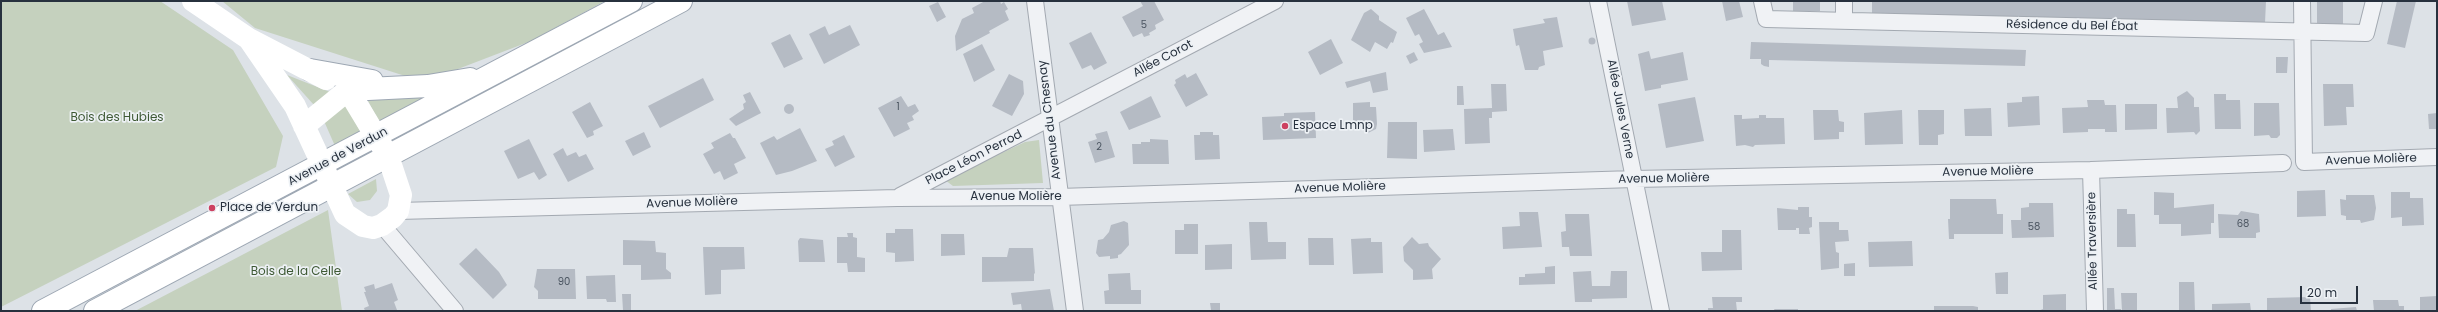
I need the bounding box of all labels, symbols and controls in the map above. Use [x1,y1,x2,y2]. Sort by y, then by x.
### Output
street label: Résidence du Bel Ébat [2006,18,2138,34]
house number: 5 [1141,19,1147,31]
street label: Allée Corot [1131,37,1195,81]
street label: Allée Jules Verne [1603,58,1637,160]
street label: Avenue du Chesnay [1036,59,1064,181]
house number: 1 [896,101,900,113]
park label: Bois des Hubies [70,111,164,125]
place label: Espace Lmnp [1293,119,1373,133]
marker: Espace Lmnp [1280,121,1290,131]
street label: Avenue de Verdun [286,125,390,189]
street label: Place Léon Perrod [923,127,1025,189]
house number: 2 [1096,141,1102,153]
street label: Avenue Molière [2325,151,2417,169]
street label: Avenue Molière [1942,164,2034,180]
street label: Avenue Molière [1618,171,1710,187]
street label: Avenue Molière [1294,179,1386,197]
street label: Avenue Molière [970,190,1062,204]
street label: Allée Traversière [2085,192,2101,290]
street label: Avenue Molière [646,194,738,212]
place label: Place de Verdun [220,201,318,215]
marker: Place de Verdun [207,203,217,213]
house number: 68 [2237,218,2249,230]
house number: 58 [2028,221,2040,233]
park label: Bois de la Celle [251,265,341,279]
house number: 90 [558,276,570,288]
scale bar [2302,278,2360,304]
text: 20 m [2307,284,2337,301]

